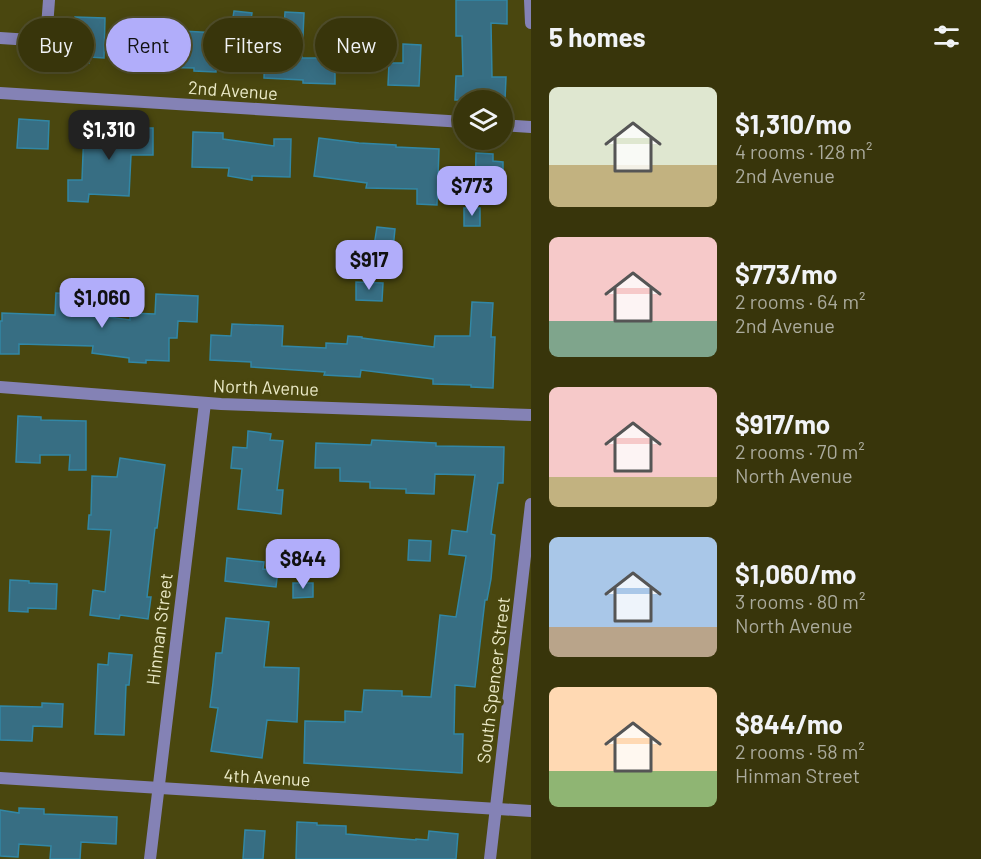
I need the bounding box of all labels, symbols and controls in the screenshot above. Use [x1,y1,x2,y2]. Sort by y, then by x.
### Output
chip: Buy [18,18,94,72]
chip: Rent [106,18,191,72]
chip: Filters [203,18,303,72]
chip: New [315,18,397,72]
icon: filters [930,20,963,53]
text: 5 homes [549,21,646,52]
street label: 2nd Avenue [187,76,279,104]
map controls [453,90,513,150]
button: layers [453,90,513,150]
text: $1,310/mo [735,108,852,139]
pin: $1,310 [60,110,158,161]
icon: home [597,111,669,183]
text: $1,310 [82,117,136,141]
text: 4 rooms · 128 m² [735,139,873,163]
text: 2nd Avenue [735,163,835,187]
pin: $773 [436,166,508,217]
text: $773 [451,173,493,197]
pin: $917 [333,240,405,291]
text: $917 [350,247,388,271]
text: $773/mo [735,258,837,289]
icon: home [597,261,669,333]
pin: $1,060 [53,278,151,329]
text: $1,060 [74,285,130,309]
text: 2 rooms · 64 m² [735,289,865,313]
text: 2nd Avenue [735,313,835,337]
street label: North Avenue [213,374,319,400]
text: $917/mo [735,408,830,439]
icon: home [597,411,669,483]
text: 2 rooms · 70 m² [735,439,865,463]
text: North Avenue [735,463,853,487]
pin: $844 [267,539,339,590]
text: $844 [280,546,326,570]
text: $1,060/mo [735,558,857,589]
icon: home [597,561,669,633]
street label: Hinman Street [141,572,177,686]
text: 3 rooms · 80 m² [735,589,865,613]
street label: South Spencer Street [472,596,514,764]
text: North Avenue [735,613,853,637]
text: $844/mo [735,708,843,739]
icon: home [597,711,669,783]
text: 2 rooms · 58 m² [735,739,865,763]
text: Hinman Street [735,763,860,787]
street label: 4th Avenue [223,764,311,790]

